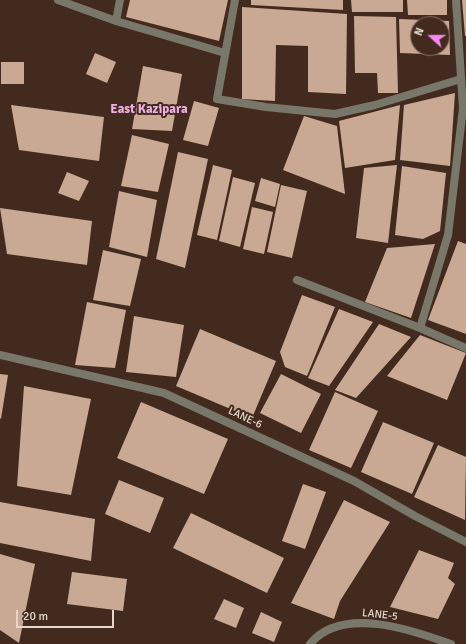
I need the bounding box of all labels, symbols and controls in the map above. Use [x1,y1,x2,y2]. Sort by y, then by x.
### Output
north arrow [410,16,450,56]
text: N [412,26,427,38]
district label: East Kazipara [110,102,188,118]
street label: LANE-6 [226,404,264,432]
scale bar [18,602,116,628]
street label: LANE-5 [361,607,399,623]
text: 20 m [23,609,48,624]

